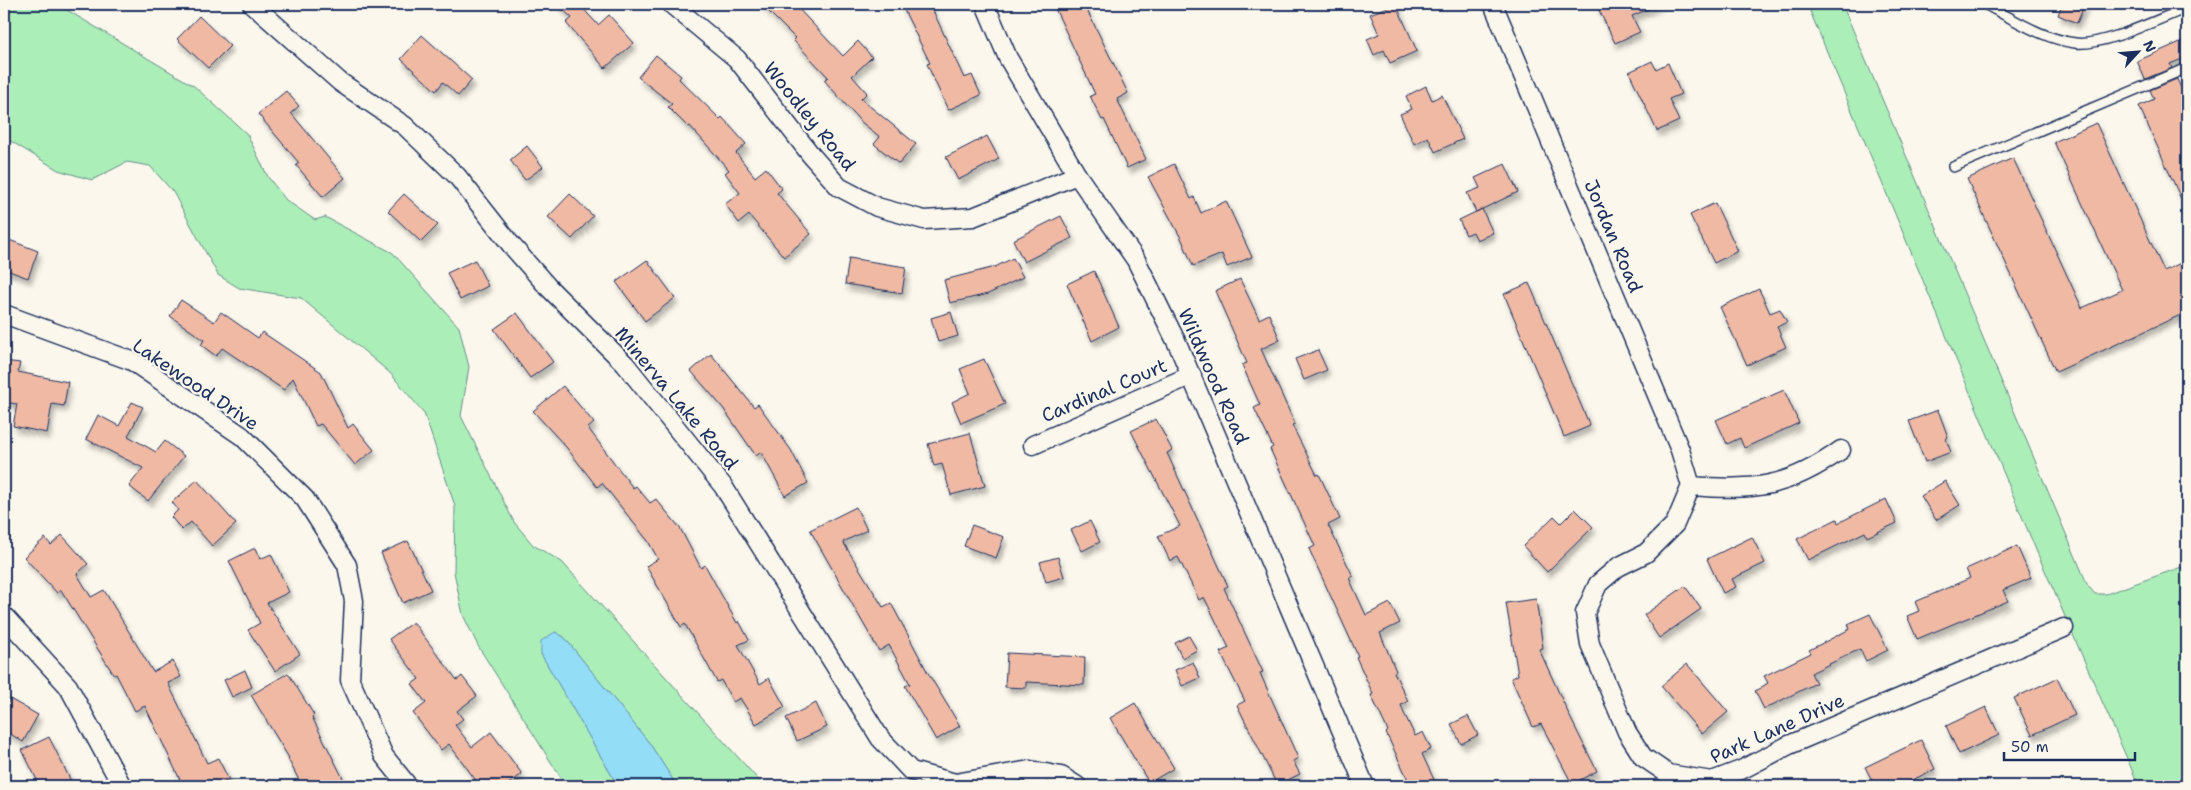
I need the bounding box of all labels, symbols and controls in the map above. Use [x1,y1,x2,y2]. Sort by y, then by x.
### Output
north arrow [2114,28,2164,78]
text: N [2139,37,2160,55]
street label: Woodley Road [758,56,861,176]
street label: Jordan Road [1579,176,1649,297]
street label: Wildwood Road [1172,304,1255,448]
street label: Minerva Lake Road [609,322,744,475]
street label: Lakewood Drive [128,333,264,436]
street label: Cardinal Court [1038,353,1171,428]
street label: Park Lane Drive [1706,688,1848,769]
scale bar [2004,730,2135,762]
text: 50 m [2011,737,2049,757]

